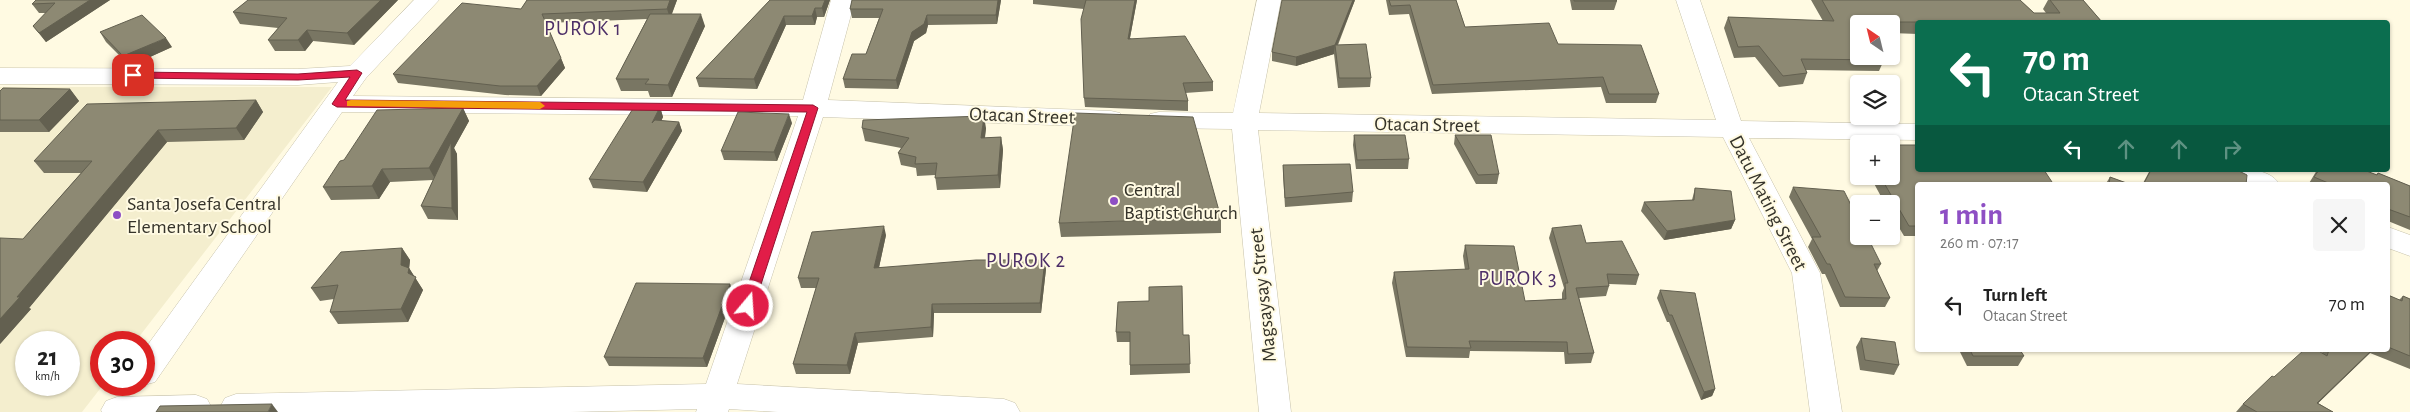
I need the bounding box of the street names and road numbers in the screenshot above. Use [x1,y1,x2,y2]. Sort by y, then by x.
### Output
street label: Otacan Street [969,104,1076,128]
street label: Otacan Street [1374,114,1481,136]
street label: Datu Mating Street [1725,132,1811,274]
street label: Magsaysay Street [1246,226,1280,363]

